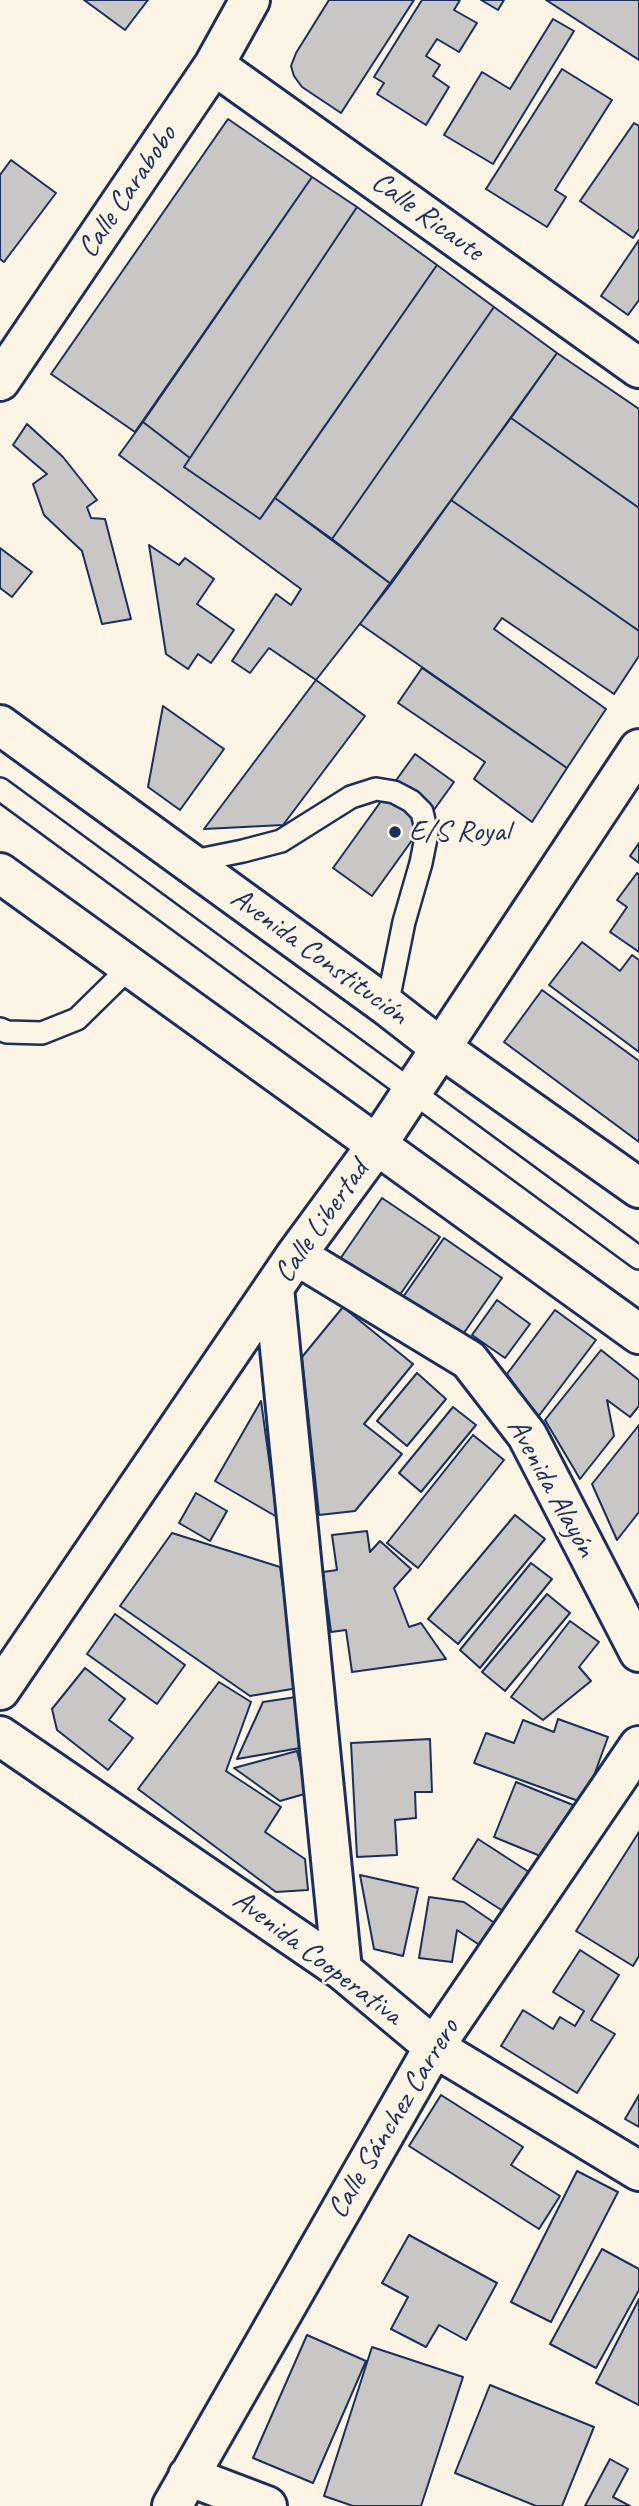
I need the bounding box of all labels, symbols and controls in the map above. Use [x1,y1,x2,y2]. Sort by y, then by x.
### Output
street label: Calle Carabobo [71,119,185,265]
street label: Calle Ricaute [364,164,490,270]
place label: E/S Royal [409,814,510,850]
marker: E/S Royal [387,824,403,840]
street label: Avenida Constitución [223,881,415,1033]
street label: Calle Libertad [267,1154,377,1290]
street label: Avenida Alayón [498,1413,604,1563]
street label: Avenida Cooperativa [225,1882,409,2034]
street label: Calle Sánchez Carrero [320,2013,468,2225]

